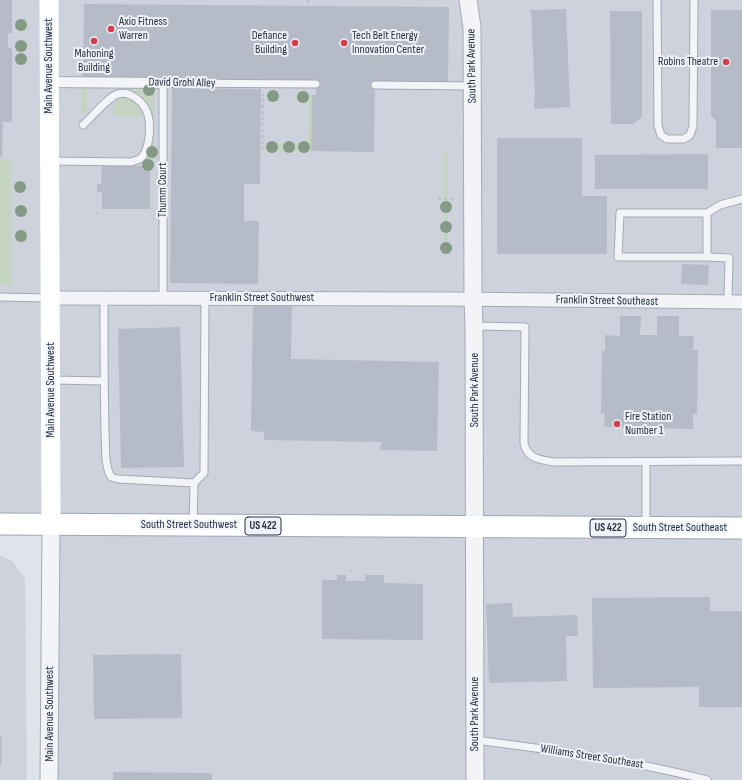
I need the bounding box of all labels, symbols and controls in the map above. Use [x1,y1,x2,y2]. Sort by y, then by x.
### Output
place label: Axio Fitness Warren [119,15,167,43]
street label: Main Avenue Southwest [42,18,56,114]
marker: Axio Fitness Warren [106,24,116,34]
place label: Defiance Building [252,29,287,57]
place label: Tech Belt Energy Innovation Center [352,29,424,57]
street label: South Park Avenue [464,29,480,103]
marker: Mahoning Building [89,36,99,46]
marker: Defiance Building [290,38,300,48]
marker: Tech Belt Energy Innovation Center [339,38,349,48]
place label: Mahoning Building [74,47,114,75]
place label: Robins Theatre [658,55,718,69]
marker: Robins Theatre [721,57,731,67]
street label: David Grohl Alley [148,75,216,91]
street label: Thumm Court [156,162,170,218]
street label: Franklin Street Southwest [210,291,314,305]
street label: Franklin Street Southeast [556,293,658,309]
street label: Main Avenue Southwest [44,342,58,438]
street label: South Park Avenue [468,353,482,427]
place label: Fire Station Number 1 [625,410,671,438]
marker: Fire Station Number 1 [612,419,622,429]
road number: US 422 [245,517,281,535]
street label: South Street Southwest [141,518,237,532]
road number: US 422 [590,519,626,537]
street label: South Street Southeast [633,521,727,535]
street label: Main Avenue Southwest [43,666,57,762]
street label: South Park Avenue [468,677,482,751]
street label: Williams Street Southeast [539,742,645,772]

